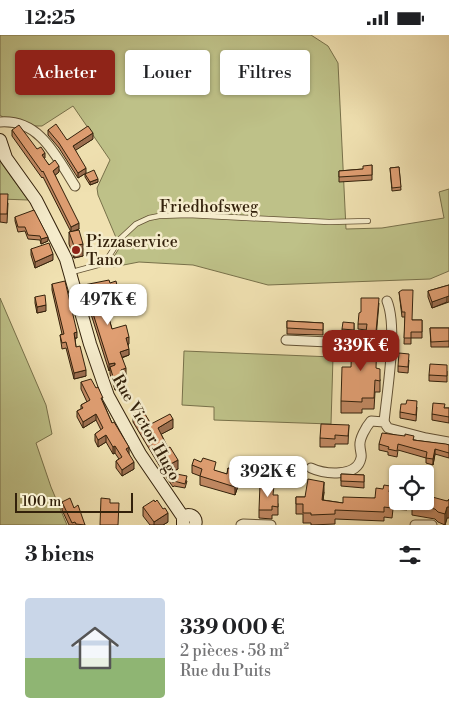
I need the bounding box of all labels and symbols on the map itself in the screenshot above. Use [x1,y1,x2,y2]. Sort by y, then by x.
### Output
street label: Friedhofsweg [160,197,259,217]
place label: Pizzaservice Tano [86,232,178,270]
marker: Pizzaservice Tano [70,244,82,256]
pin: 497K € [67,283,149,326]
pin: 339K € [320,329,402,372]
street label: Rue Victor Hugo [108,371,185,484]
pin: 392K € [227,455,309,498]
scale bar [15,490,132,513]

